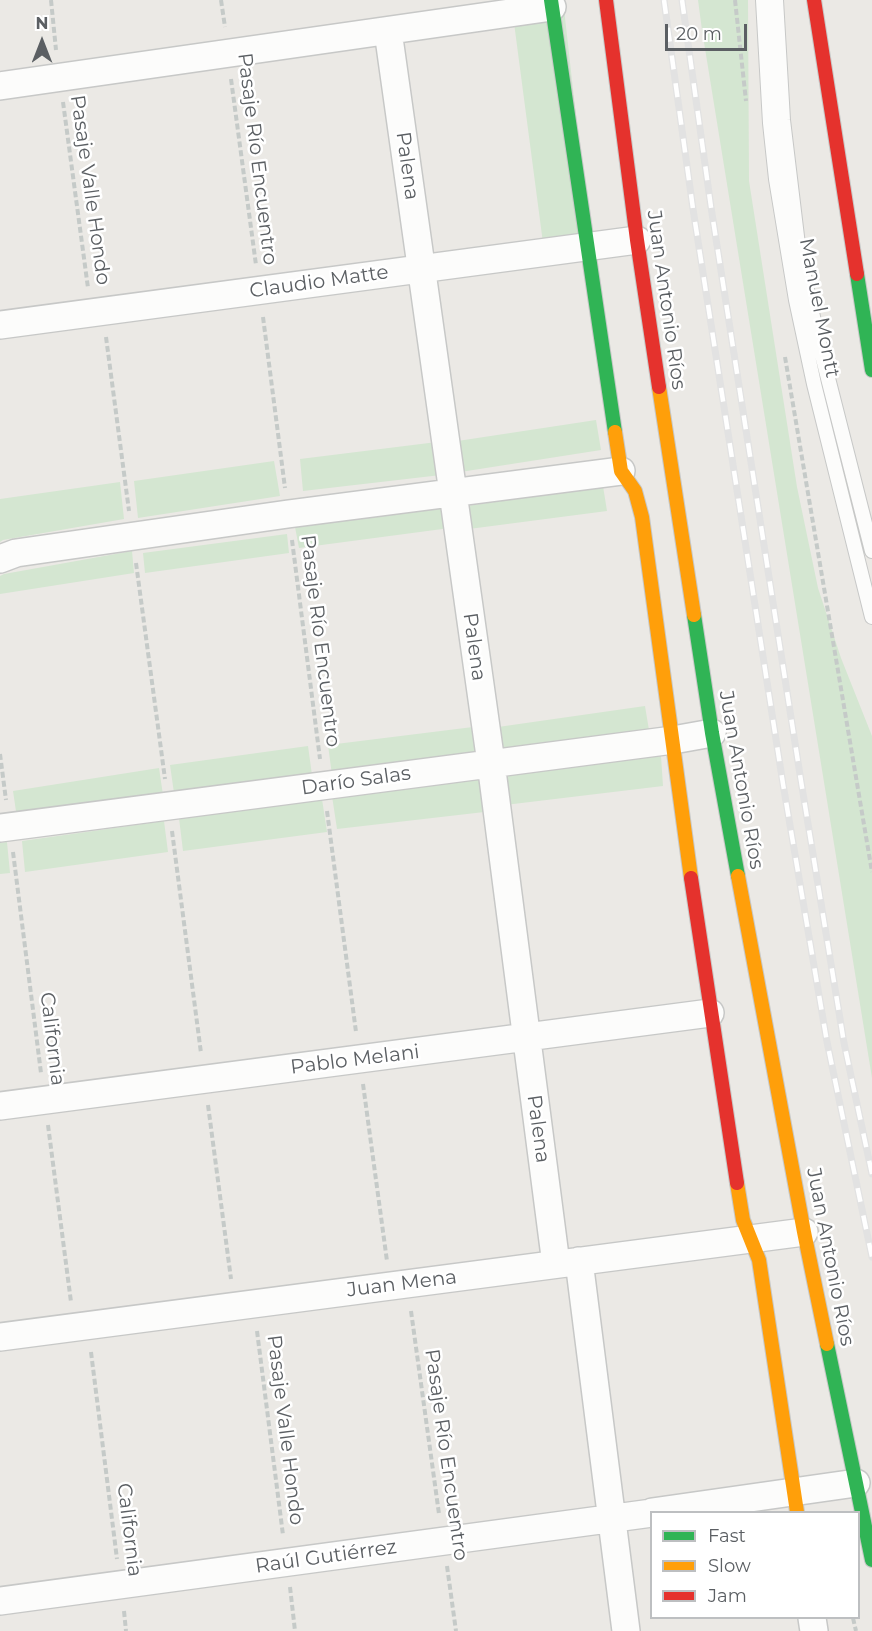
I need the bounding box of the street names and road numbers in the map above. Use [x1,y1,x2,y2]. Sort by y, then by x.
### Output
street label: Pasaje Río Encuentro [232,52,282,266]
street label: Pasaje Valle Hondo [65,94,115,286]
street label: Palena [390,130,424,202]
street label: Juan Antonio Ríos [642,209,690,391]
street label: Manuel Montt [794,236,844,380]
street label: Claudio Matte [248,260,390,304]
street label: Pasaje Río Encuentro [295,534,345,748]
street label: Palena [457,611,491,683]
street label: Juan Antonio Ríos [713,689,769,871]
street label: Darío Salas [300,761,412,801]
street label: California [34,991,70,1087]
street label: Pablo Melani [289,1040,421,1080]
street label: Palena [521,1093,555,1165]
street label: Juan Antonio Ríos [801,1166,859,1348]
street label: Juan Mena [346,1265,458,1303]
street label: Pasaje Valle Hondo [261,1334,309,1526]
street label: Pasaje Río Encuentro [419,1348,473,1562]
street label: California [111,1482,147,1578]
street label: Raúl Gutiérrez [254,1535,398,1579]

